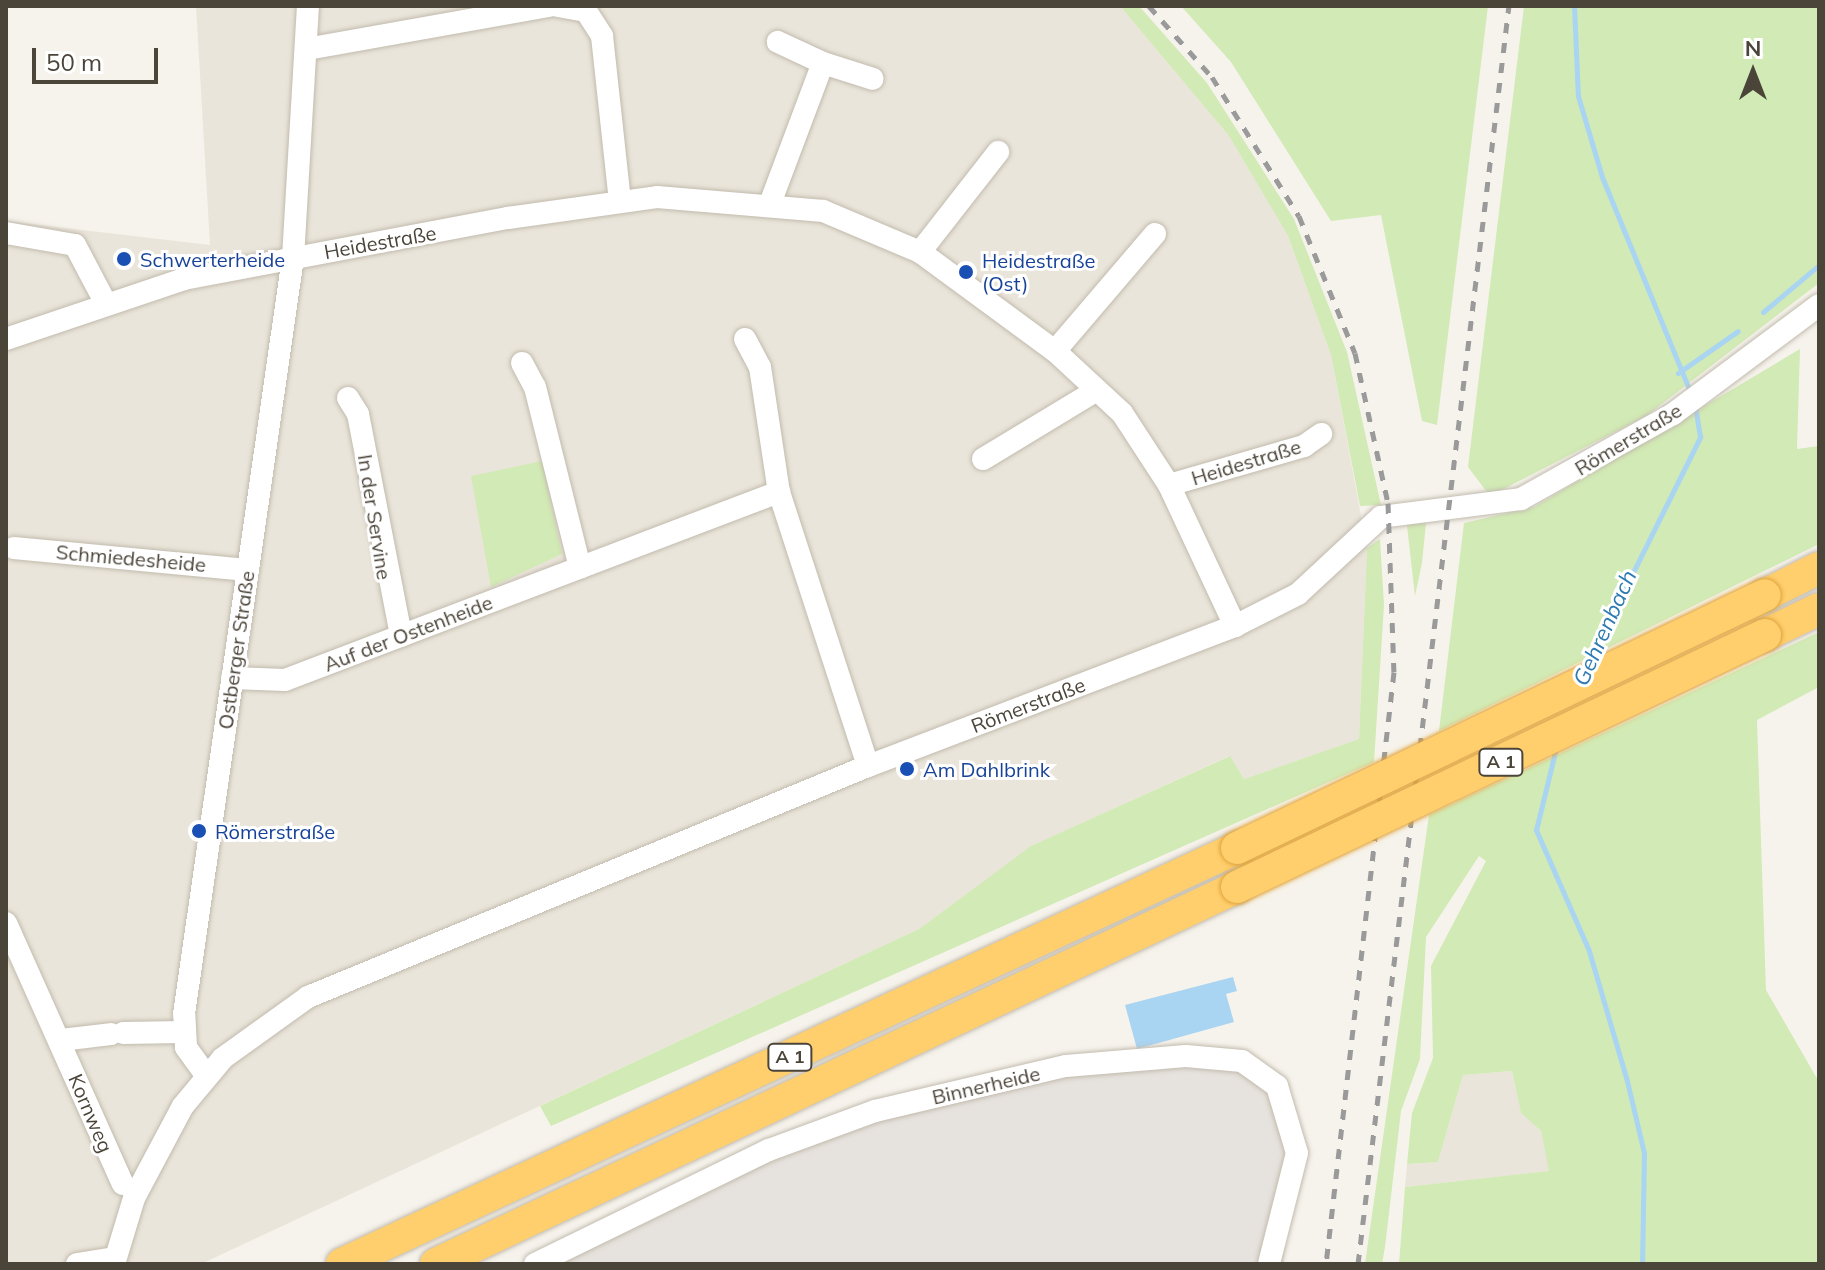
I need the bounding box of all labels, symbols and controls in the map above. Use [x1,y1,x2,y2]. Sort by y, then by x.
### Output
scale bar [36,32,162,82]
north arrow [1713,32,1793,112]
text: N [1745,34,1761,62]
text: 50 m [46,47,102,77]
street label: Heidestraße [322,220,438,264]
place label: Schwerterheide [140,247,285,271]
place label: Heidestraße (Ost) [982,248,1095,295]
marker: Schwerterheide [115,250,133,268]
marker: Heidestraße (Ost) [957,263,975,281]
street label: Römerstraße [1570,398,1686,480]
street label: Heidestraße [1188,434,1304,490]
street label: In der Servine [353,453,397,581]
street label: Schmiedesheide [55,539,207,577]
water label: Gehrenbach [1568,566,1642,690]
street label: Ostberger Straße [213,569,259,731]
street label: Auf der Ostenheide [320,590,496,676]
street label: Römerstraße [968,672,1088,738]
road number: A 1 [1477,748,1525,776]
place label: Am Dahlbrink [923,757,1050,781]
marker: Am Dahlbrink [898,760,916,778]
place label: Römerstraße [215,819,335,843]
marker: Römerstraße [190,822,208,840]
road number: A 1 [766,1043,814,1071]
street label: Binnerheide [930,1061,1042,1109]
street label: Kornweg [64,1070,118,1156]

